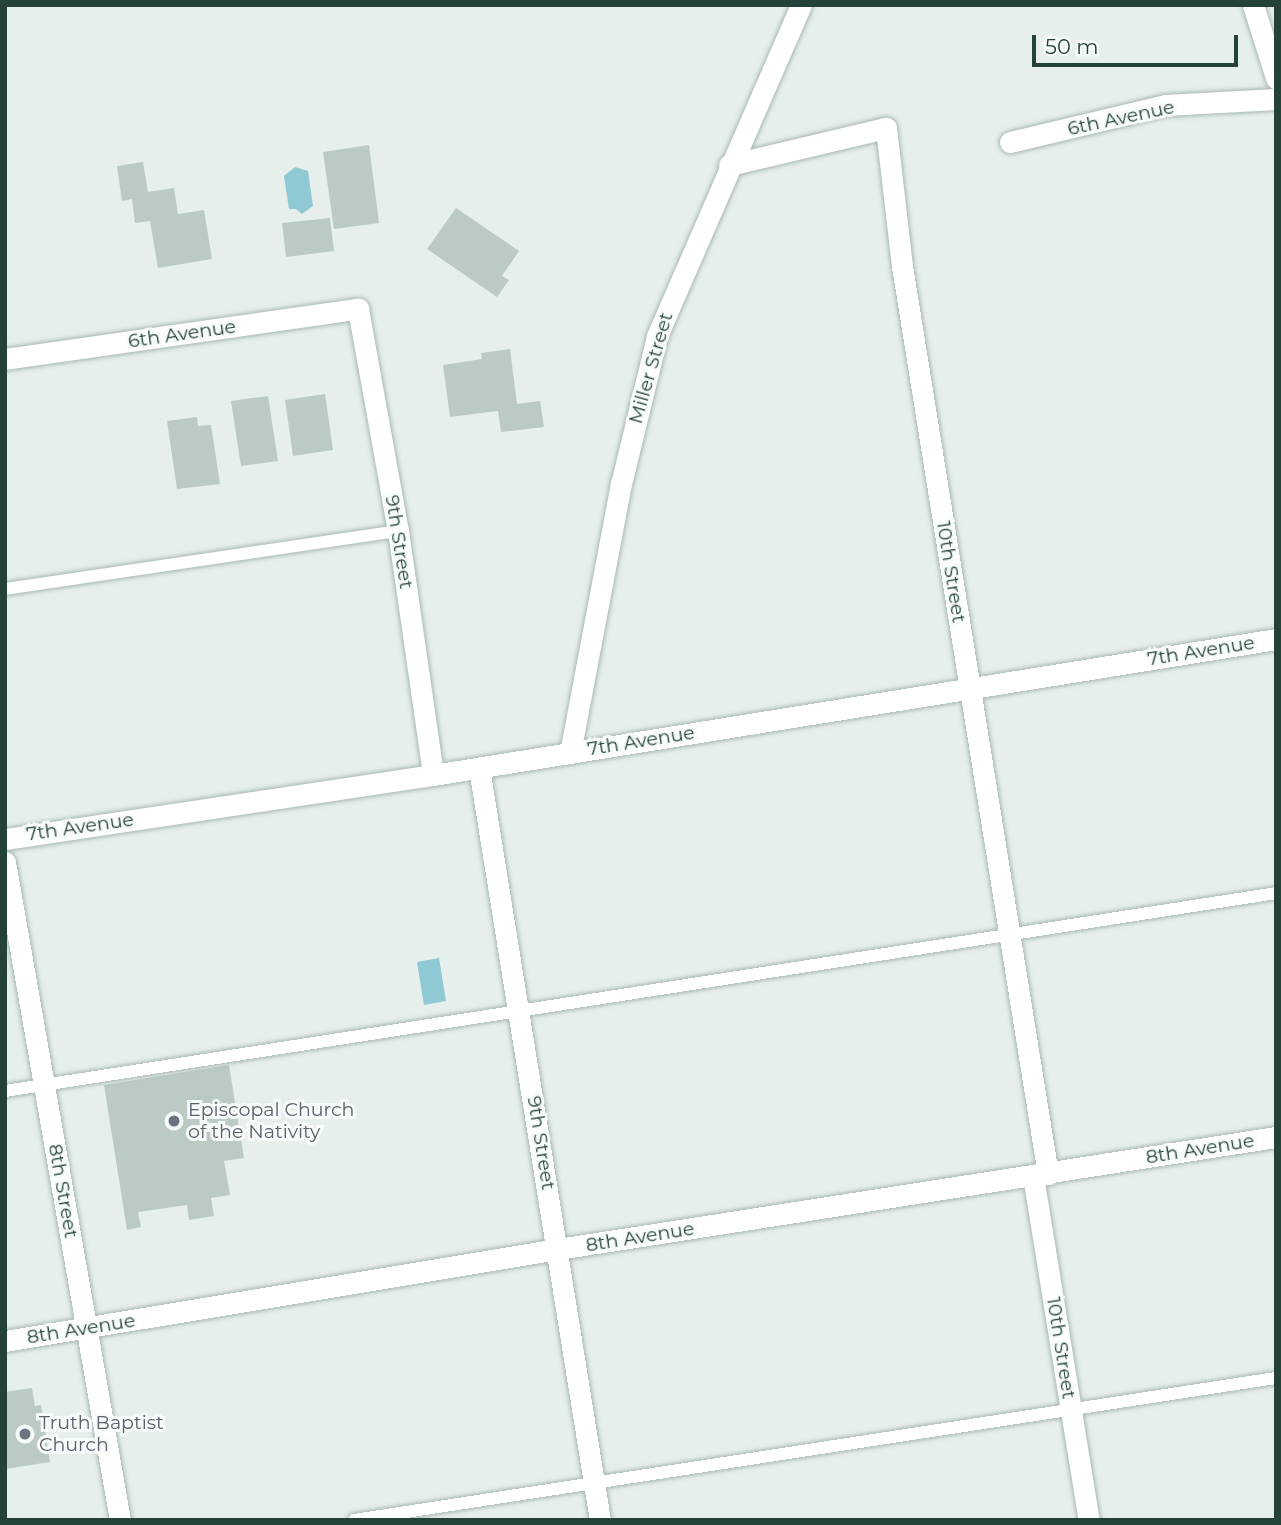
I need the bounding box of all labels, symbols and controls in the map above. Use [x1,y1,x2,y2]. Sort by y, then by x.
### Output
scale bar [1036,21,1242,65]
text: 50 m [1045,34,1099,59]
street label: 6th Avenue [1065,96,1177,140]
street label: Miller Street [624,310,678,426]
street label: 6th Avenue [127,315,237,353]
street label: 9th Street [380,493,418,591]
street label: 10th Street [932,520,970,624]
street label: 7th Avenue [1146,631,1256,671]
street label: 7th Avenue [586,721,696,761]
street label: 7th Avenue [25,808,135,846]
street label: 9th Street [522,1094,560,1192]
place label: Episcopal Church of the Nativity [188,1099,354,1143]
marker: Episcopal Church of the Nativity [166,1113,182,1129]
street label: 8th Avenue [1144,1129,1256,1169]
street label: 8th Street [44,1142,82,1240]
street label: 8th Avenue [584,1217,696,1257]
street label: 10th Street [1042,1296,1080,1400]
street label: 8th Avenue [25,1309,137,1349]
place label: Truth Baptist Church [39,1412,164,1456]
marker: Truth Baptist Church [17,1426,33,1442]

